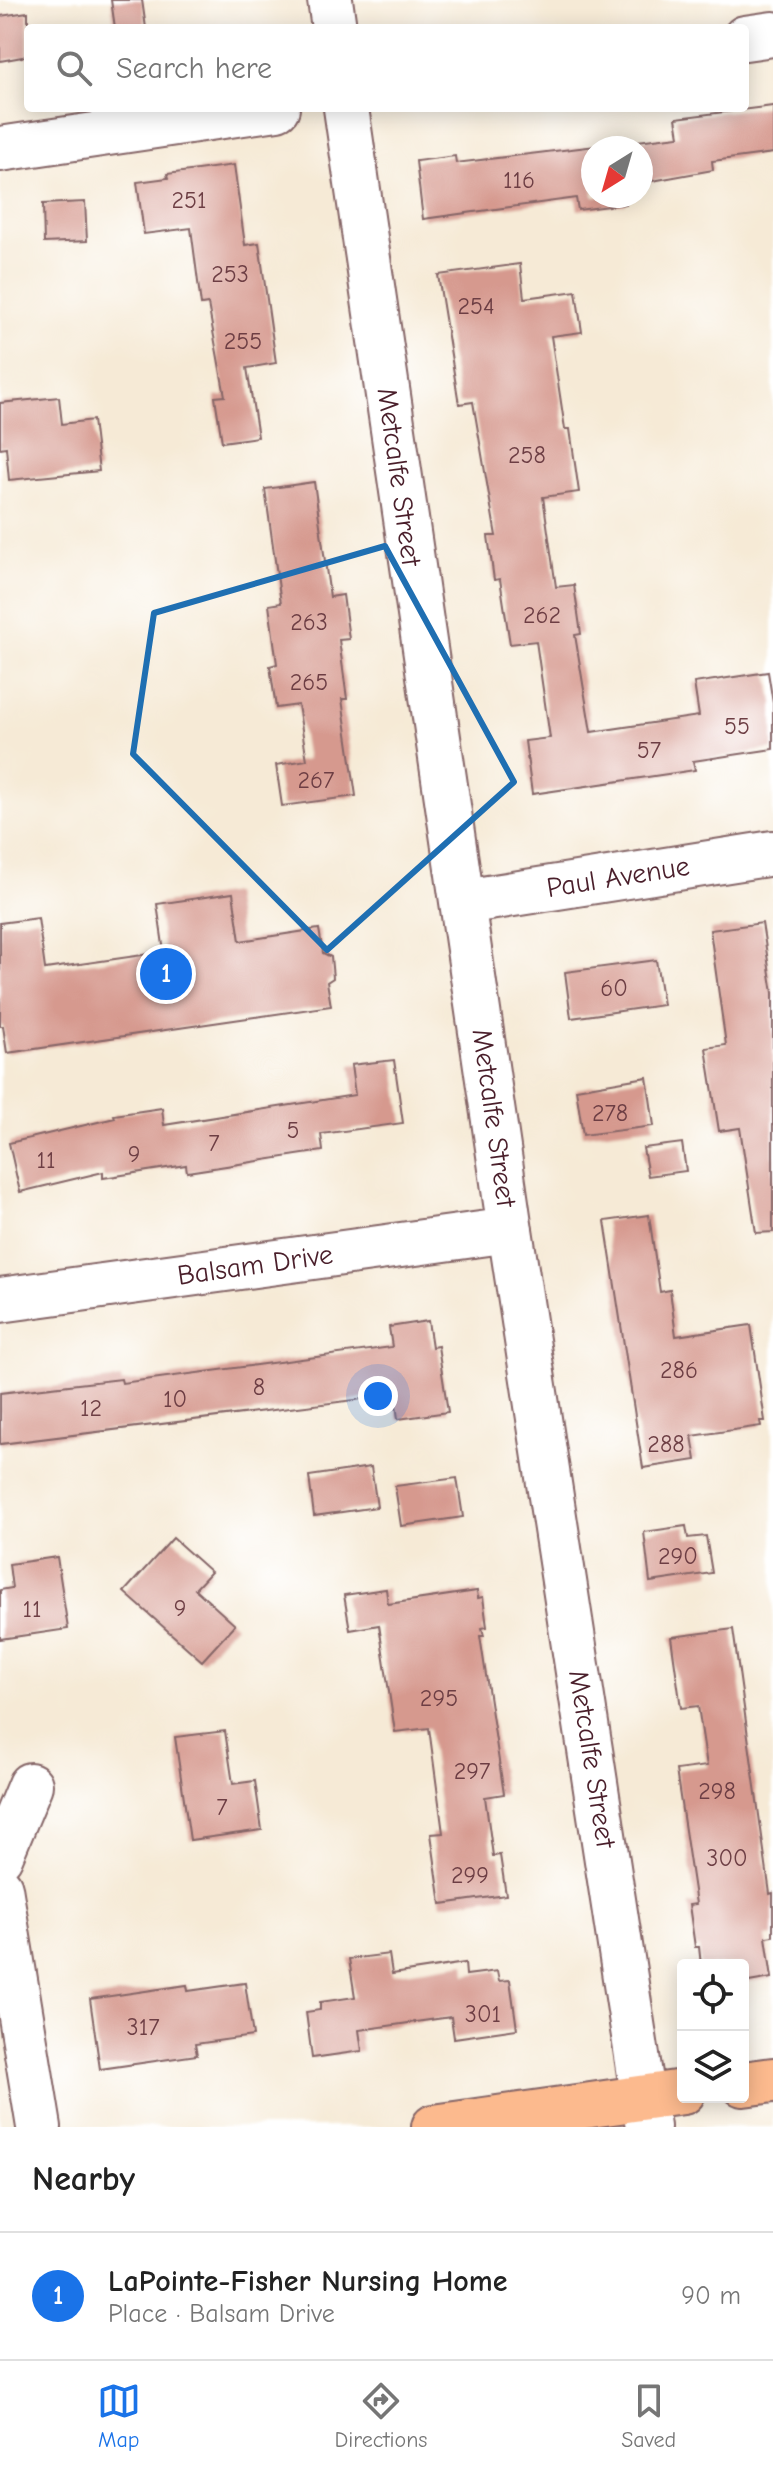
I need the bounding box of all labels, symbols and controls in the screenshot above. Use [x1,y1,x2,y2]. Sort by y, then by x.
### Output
search box [24,24,749,112]
icon: search [52,46,96,90]
text: Search here [116,51,272,86]
north arrow [581,136,653,208]
house number: 116 [503,166,535,194]
house number: 251 [171,186,207,214]
house number: 253 [211,260,249,288]
house number: 254 [457,292,495,320]
house number: 255 [224,327,262,355]
street label: Metcalfe Street [371,386,427,569]
house number: 258 [508,441,546,469]
house number: 262 [523,601,561,629]
house number: 263 [290,608,328,636]
house number: 265 [290,668,328,696]
house number: 55 [724,712,750,740]
house number: 57 [637,736,661,764]
house number: 267 [298,766,334,794]
street label: Paul Avenue [544,850,692,904]
pin: 1 [140,944,192,1004]
house number: 60 [600,974,628,1002]
street label: Metcalfe Street [466,1027,522,1210]
house number: 278 [592,1099,628,1127]
house number: 5 [286,1116,300,1144]
house number: 7 [208,1129,220,1157]
house number: 9 [128,1140,140,1168]
house number: 11 [36,1146,56,1174]
street label: Balsam Drive [175,1238,335,1292]
house number: 286 [660,1356,698,1384]
house number: 8 [253,1373,265,1401]
your location [358,1376,398,1416]
house number: 10 [163,1385,187,1413]
house number: 12 [80,1394,102,1422]
house number: 288 [647,1430,685,1458]
house number: 290 [658,1542,698,1570]
house number: 9 [174,1594,186,1622]
house number: 11 [22,1595,42,1623]
street label: Metcalfe Street [562,1668,622,1851]
house number: 295 [420,1684,458,1712]
house number: 297 [454,1757,490,1785]
house number: 298 [698,1777,736,1805]
house number: 7 [216,1793,228,1821]
house number: 300 [706,1844,748,1872]
house number: 299 [451,1861,489,1889]
map controls [677,1959,749,2103]
button: locate [677,1959,749,2031]
house number: 301 [465,2000,501,2028]
house number: 317 [127,2013,160,2041]
button: layers [677,2031,749,2103]
text: Nearby [32,2159,135,2199]
text: LaPointe-Fisher Nursing Home [108,2264,507,2299]
text: 1 [53,2281,63,2311]
text: 90 m [681,2281,741,2311]
text: Place · Balsam Drive [108,2299,335,2329]
tab: Map [97,2379,141,2453]
tab: Directions [335,2379,428,2453]
tab: Saved [621,2379,676,2453]

